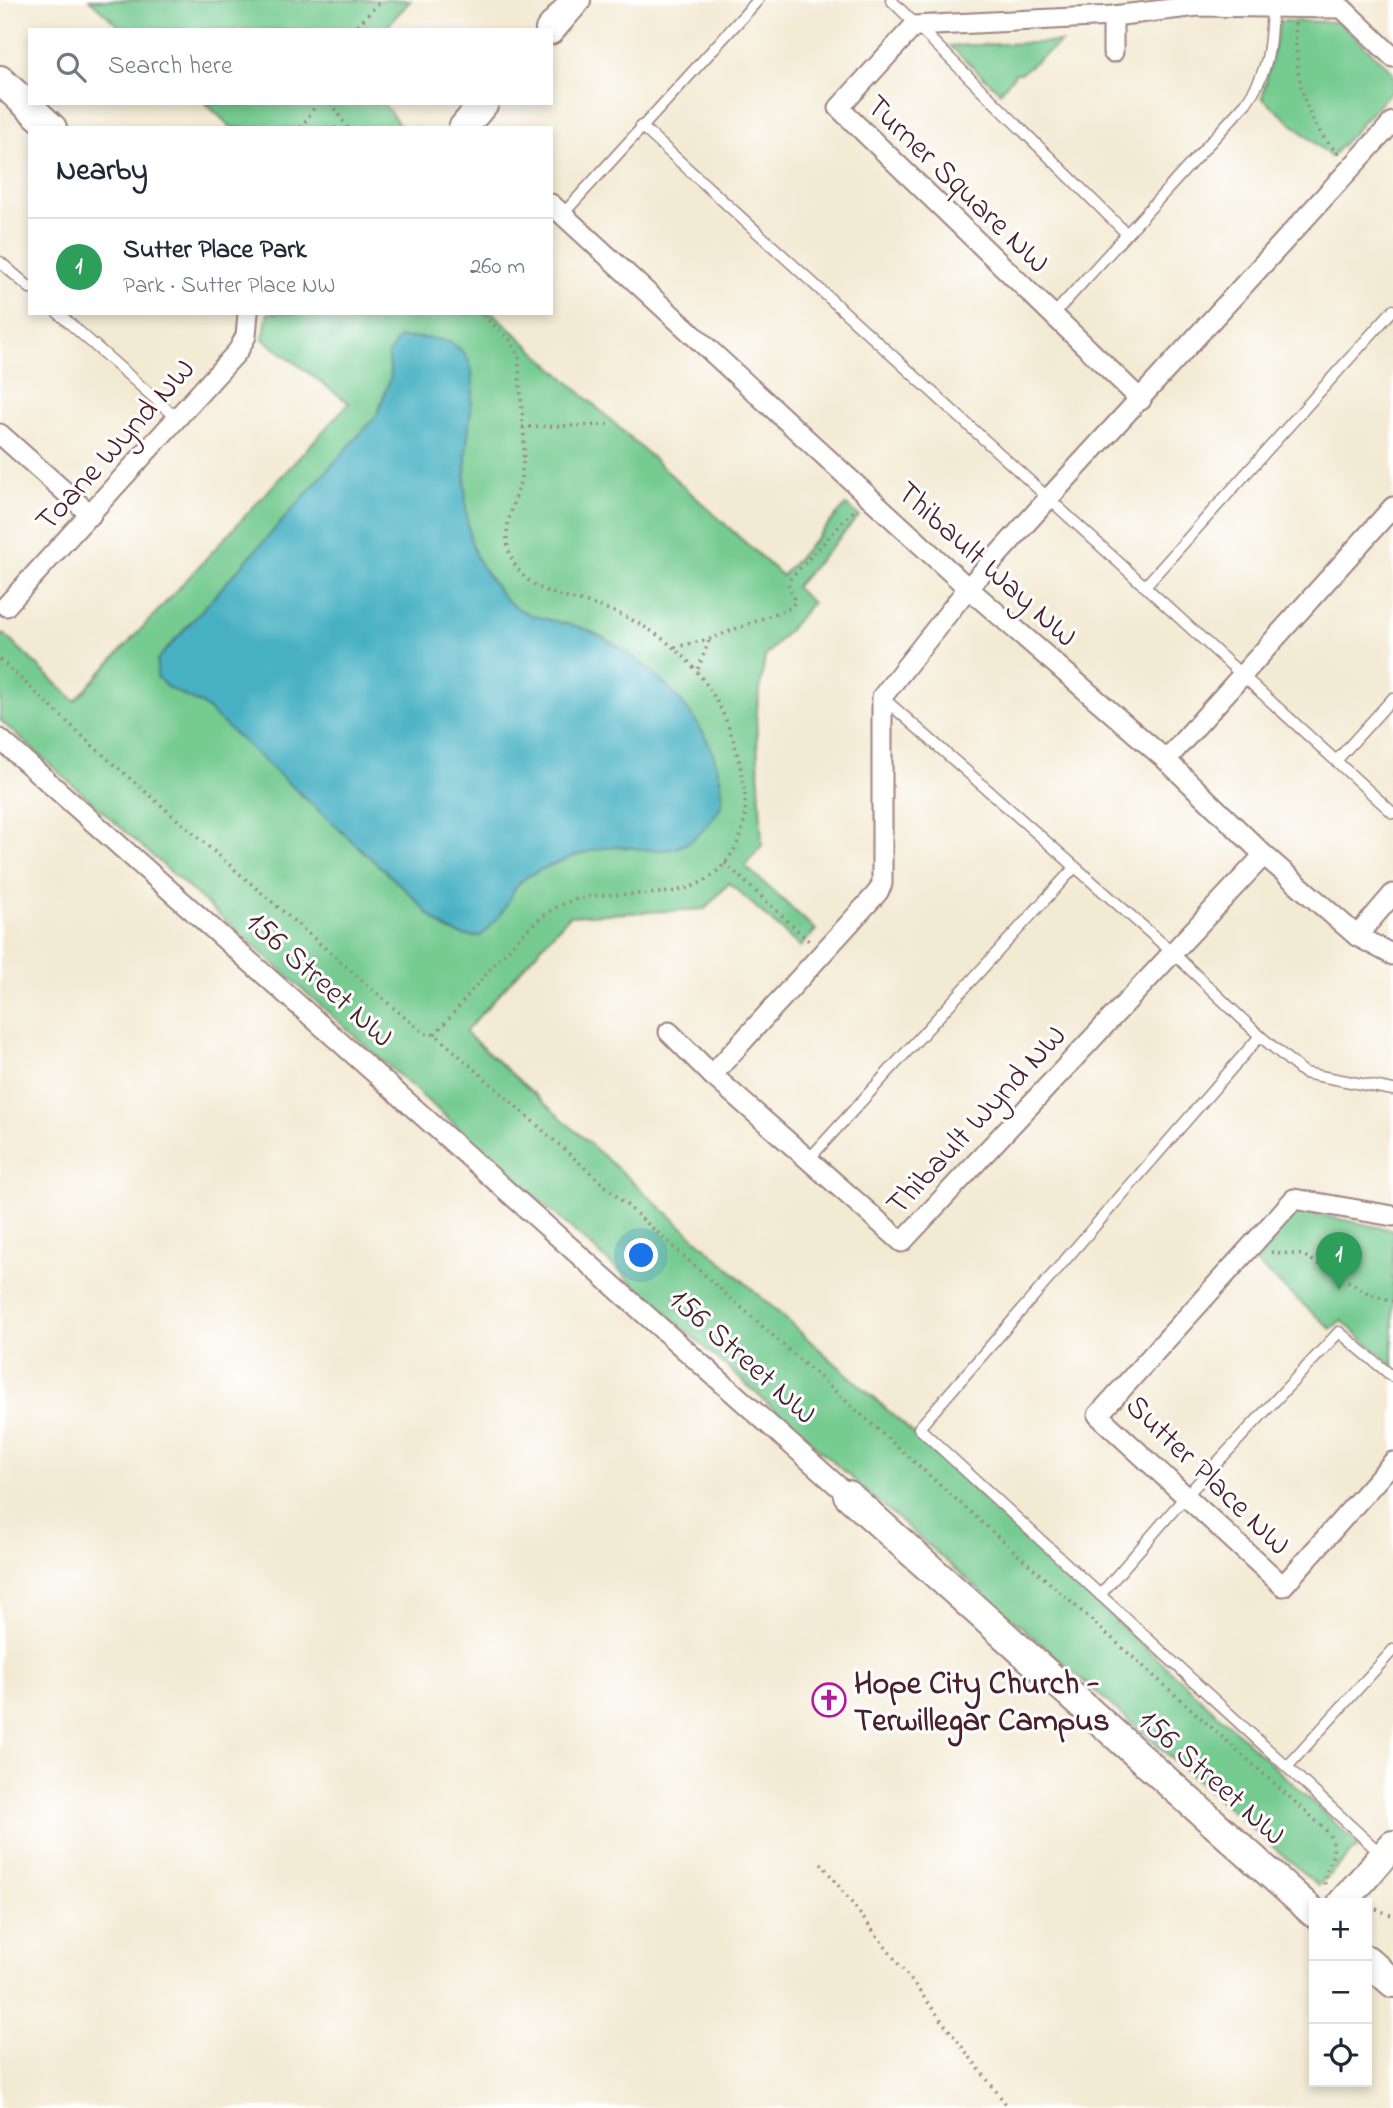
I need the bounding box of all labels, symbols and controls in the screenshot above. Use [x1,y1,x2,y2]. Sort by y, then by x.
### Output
search box [28,28,553,105]
icon: search [52,48,90,86]
text: Search here [108,48,233,86]
street label: Turner Square NW [854,85,1059,286]
text: Nearby [56,150,148,194]
text: Sutter Place Park [123,232,307,270]
text: 1 [75,251,83,284]
text: 260 m [470,251,525,284]
text: Park · Sutter Place NW [123,270,335,303]
street label: Toane Wynd NW [26,349,208,544]
street label: Thibault Way NW [884,471,1087,660]
street label: 156 Street NW [234,901,403,1060]
street label: Thibault Wynd NW [876,1015,1079,1228]
pin: 1 [1316,1232,1362,1290]
your location [624,1238,658,1272]
street label: 156 Street NW [657,1278,826,1437]
street label: Sutter Place NW [1113,1385,1300,1568]
place label: Hope City Church - Terwillegar Campus [854,1662,1110,1747]
church icon: Hope City Church - Terwillegar Campus [810,1681,848,1719]
street label: 156 Street NW [1126,1699,1295,1858]
map controls [1309,1898,1372,2087]
button: + [1309,1898,1372,1961]
button: − [1309,1961,1372,2024]
button: locate [1309,2024,1372,2087]

